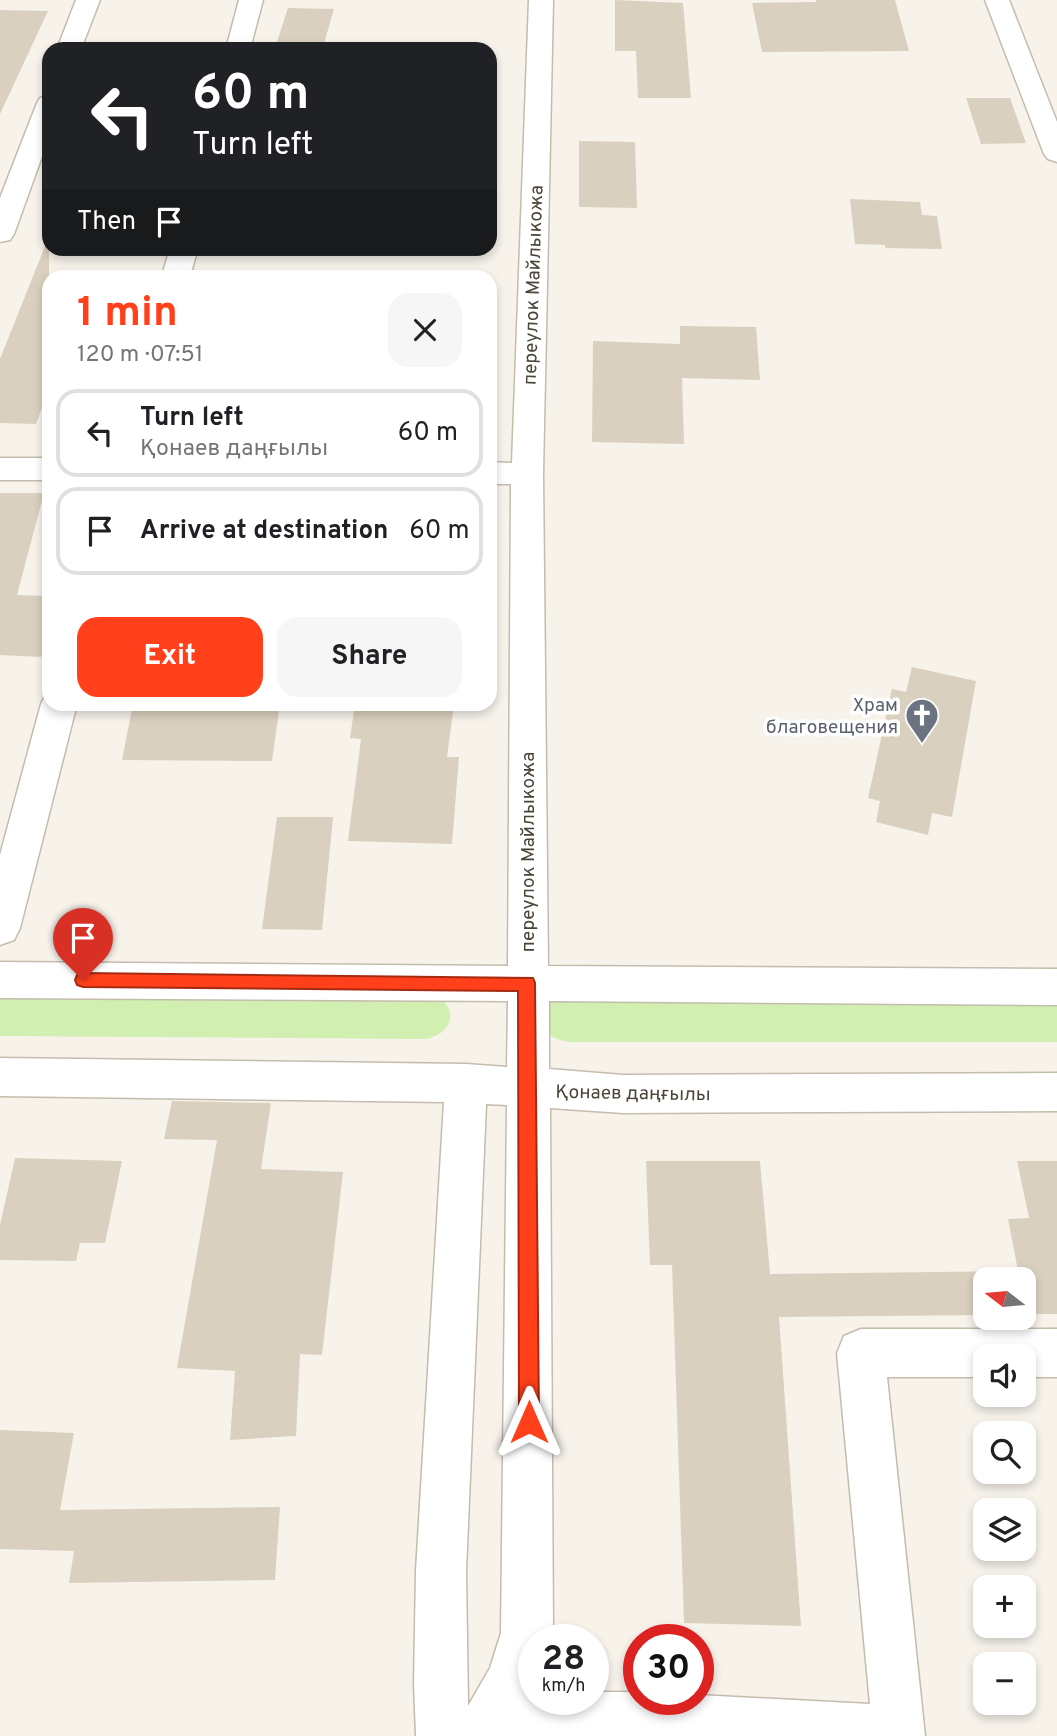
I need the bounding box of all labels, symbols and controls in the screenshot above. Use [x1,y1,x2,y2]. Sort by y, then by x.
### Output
text: 60 m [192,65,310,127]
icon: left [77,70,168,161]
text: Turn left [192,126,313,166]
street label: переулок Майлыкожа [519,185,549,386]
icon: arrive [150,203,188,241]
text: Then [77,206,136,239]
text: 1 min [77,288,178,341]
button: close [388,293,462,367]
text: 120 m · 07:51 [77,341,203,370]
text: Turn left [140,402,244,435]
icon: left [81,414,119,452]
text: 60 m [398,417,458,450]
text: Қонаев даңғылы [140,435,328,464]
icon: arrive [81,512,119,550]
text: Arrive at destination [140,515,388,548]
text: 60 m [409,515,470,548]
button: Exit [77,617,263,697]
button: Share [277,617,462,697]
place label: Храм благовещения [766,694,898,740]
church icon: Храм благовещения [903,696,941,745]
street label: переулок Майлыкожа [517,752,541,952]
pin [53,908,113,980]
icon: arrive [64,919,102,957]
street label: Қонаев даңғылы [555,1081,711,1107]
north arrow [973,1267,1036,1330]
map controls [973,1267,1036,1715]
button: sound [973,1344,1036,1407]
position arrow [492,1385,566,1459]
button: search [973,1421,1036,1484]
button: layers [973,1498,1036,1561]
button: + [973,1575,1036,1638]
speed limit sign: 30 [623,1624,714,1715]
text: 28 [542,1638,585,1682]
button: − [973,1652,1036,1715]
text: km/h [542,1675,585,1698]

